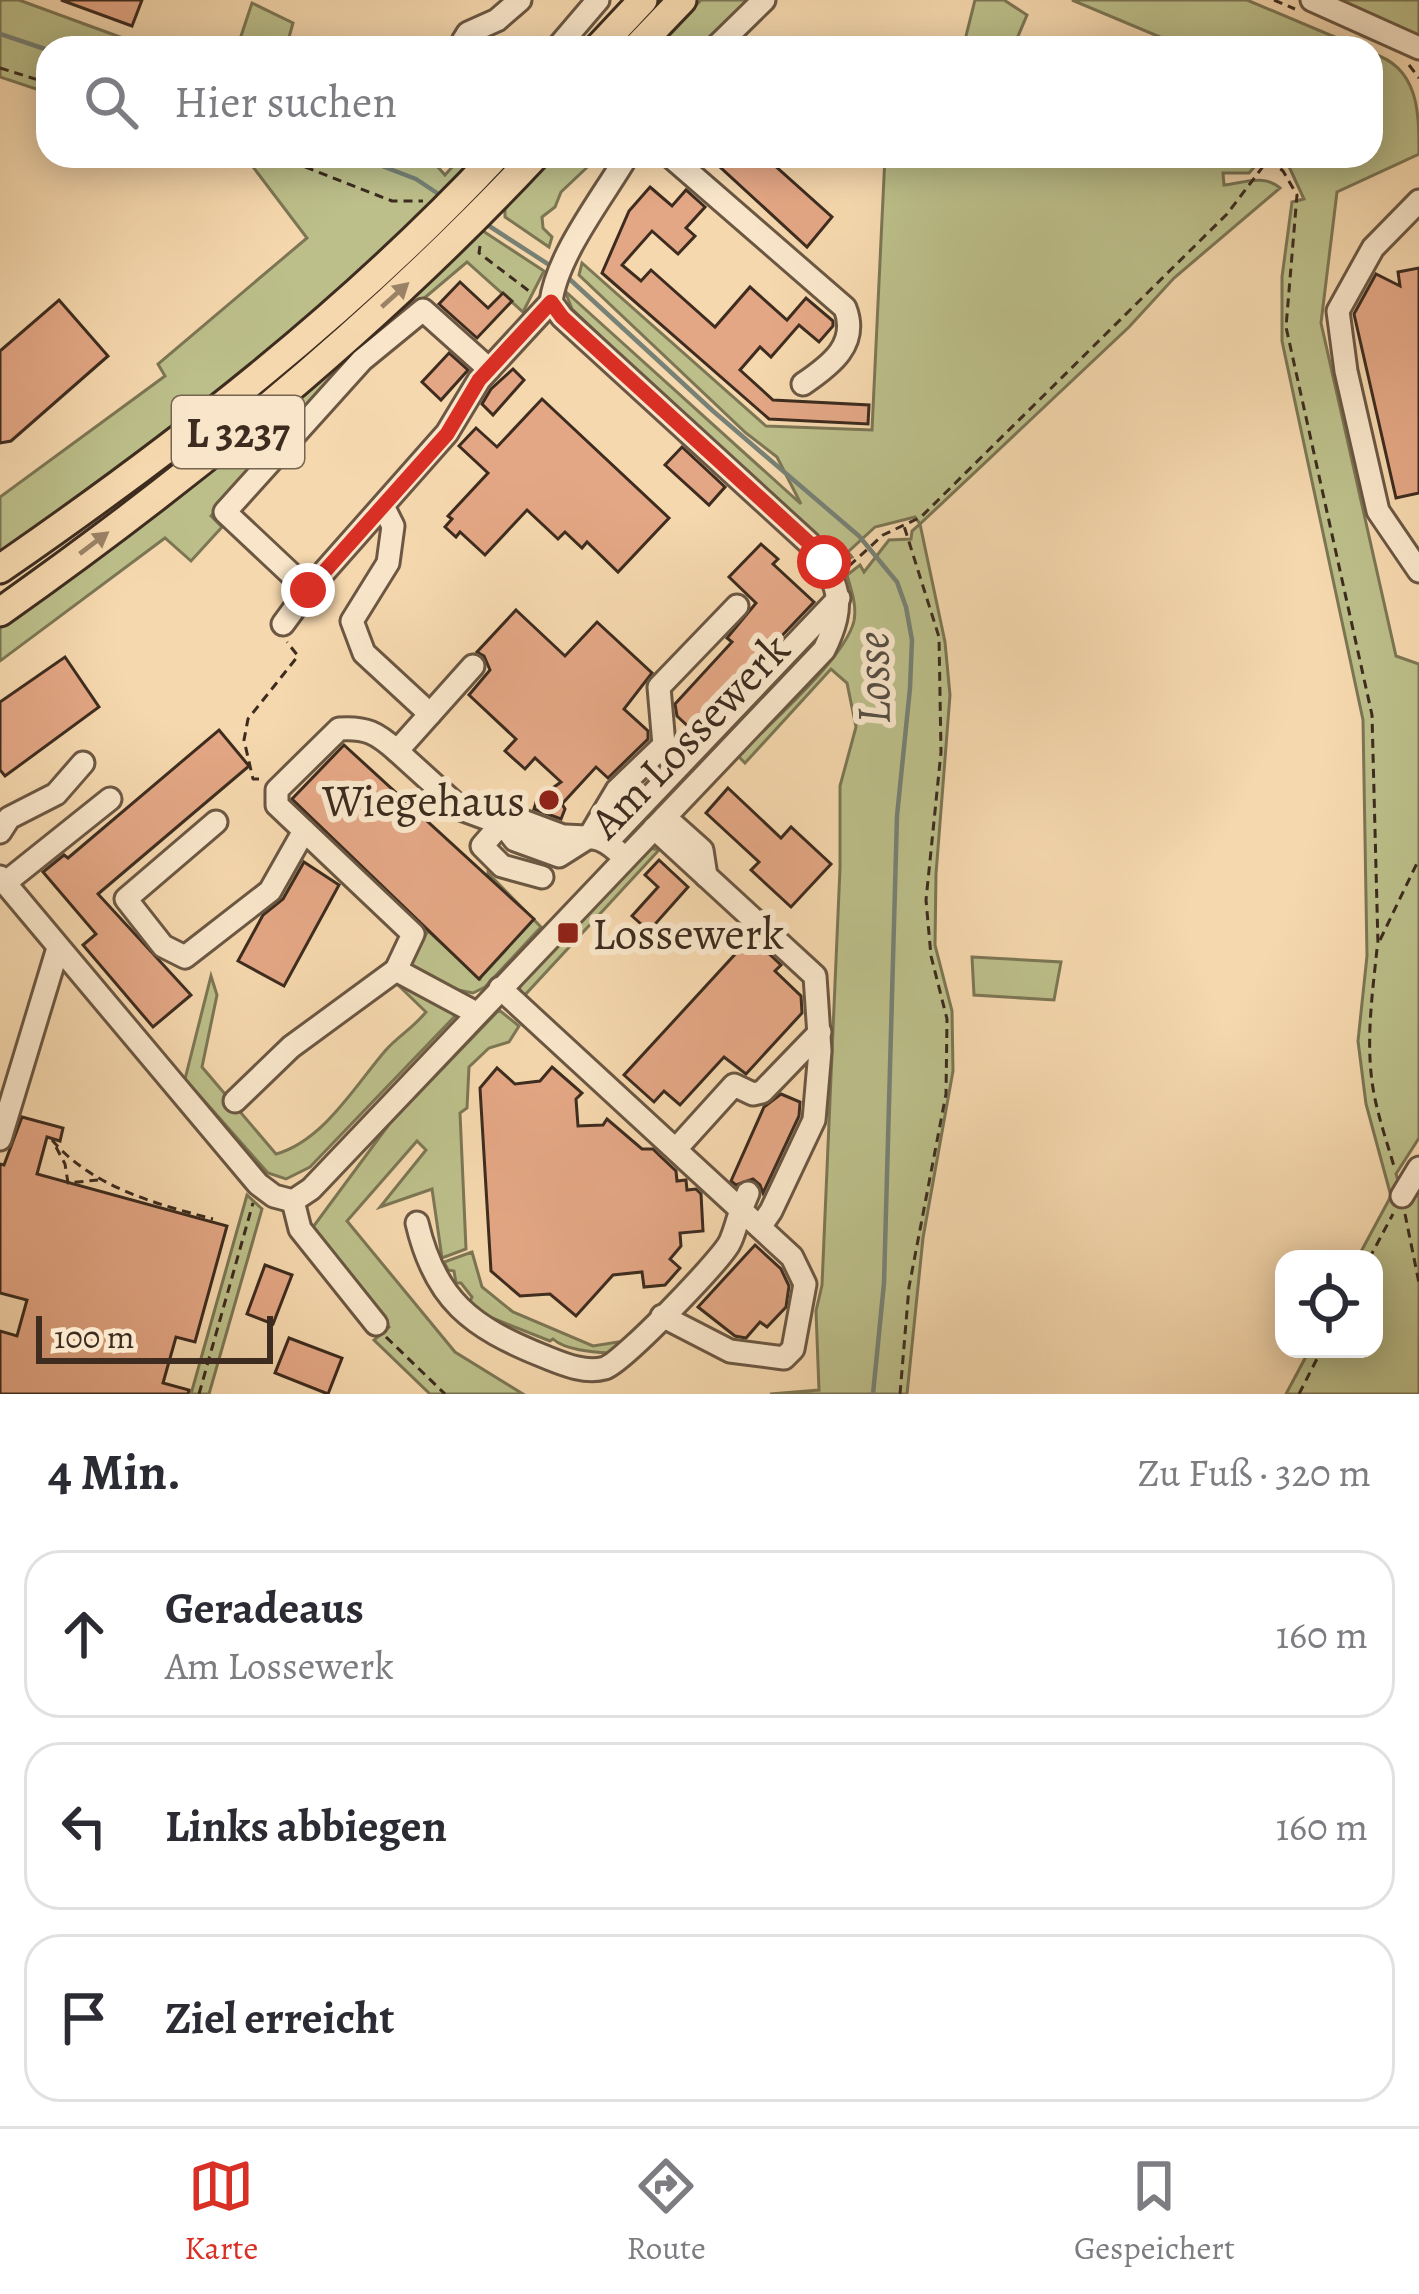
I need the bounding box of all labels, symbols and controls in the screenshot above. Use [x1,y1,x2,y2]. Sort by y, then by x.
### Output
search box [36,36,1383,168]
icon: search [78,69,144,135]
text: Hier suchen [174,71,397,133]
one-way arrow [381,282,410,309]
road number: L 3237 [172,396,304,468]
one-way arrow [78,532,110,556]
route start [797,535,851,589]
route end [281,563,335,617]
street label: Am Lossewerk [575,619,804,853]
water label: Losse [839,631,907,725]
place label: Wiegehaus [321,770,525,832]
marker: Wiegehaus [536,787,562,813]
place label: Lossewerk [592,903,784,965]
marker: Lossewerk [555,920,581,946]
map controls [1275,1250,1383,1358]
button: locate [1275,1250,1383,1358]
scale bar [36,1310,273,1363]
text: 100 m [54,1314,134,1359]
text: 4 Min. [48,1437,181,1507]
text: Zu Fuß · 320 m [1137,1446,1371,1499]
text: Geradeaus [165,1577,364,1639]
icon: ahead [51,1601,117,1667]
text: 160 m [1276,1608,1368,1661]
text: Am Lossewerk [165,1639,394,1692]
icon: left [51,1793,117,1859]
text: Links abbiegen [165,1795,447,1857]
text: 160 m [1276,1800,1368,1853]
icon: arrive [51,1985,117,2051]
text: Ziel erreicht [165,1987,394,2049]
tab: Karte [184,2153,258,2270]
tab: Route [627,2153,706,2270]
tab: Gespeichert [1074,2153,1235,2270]

